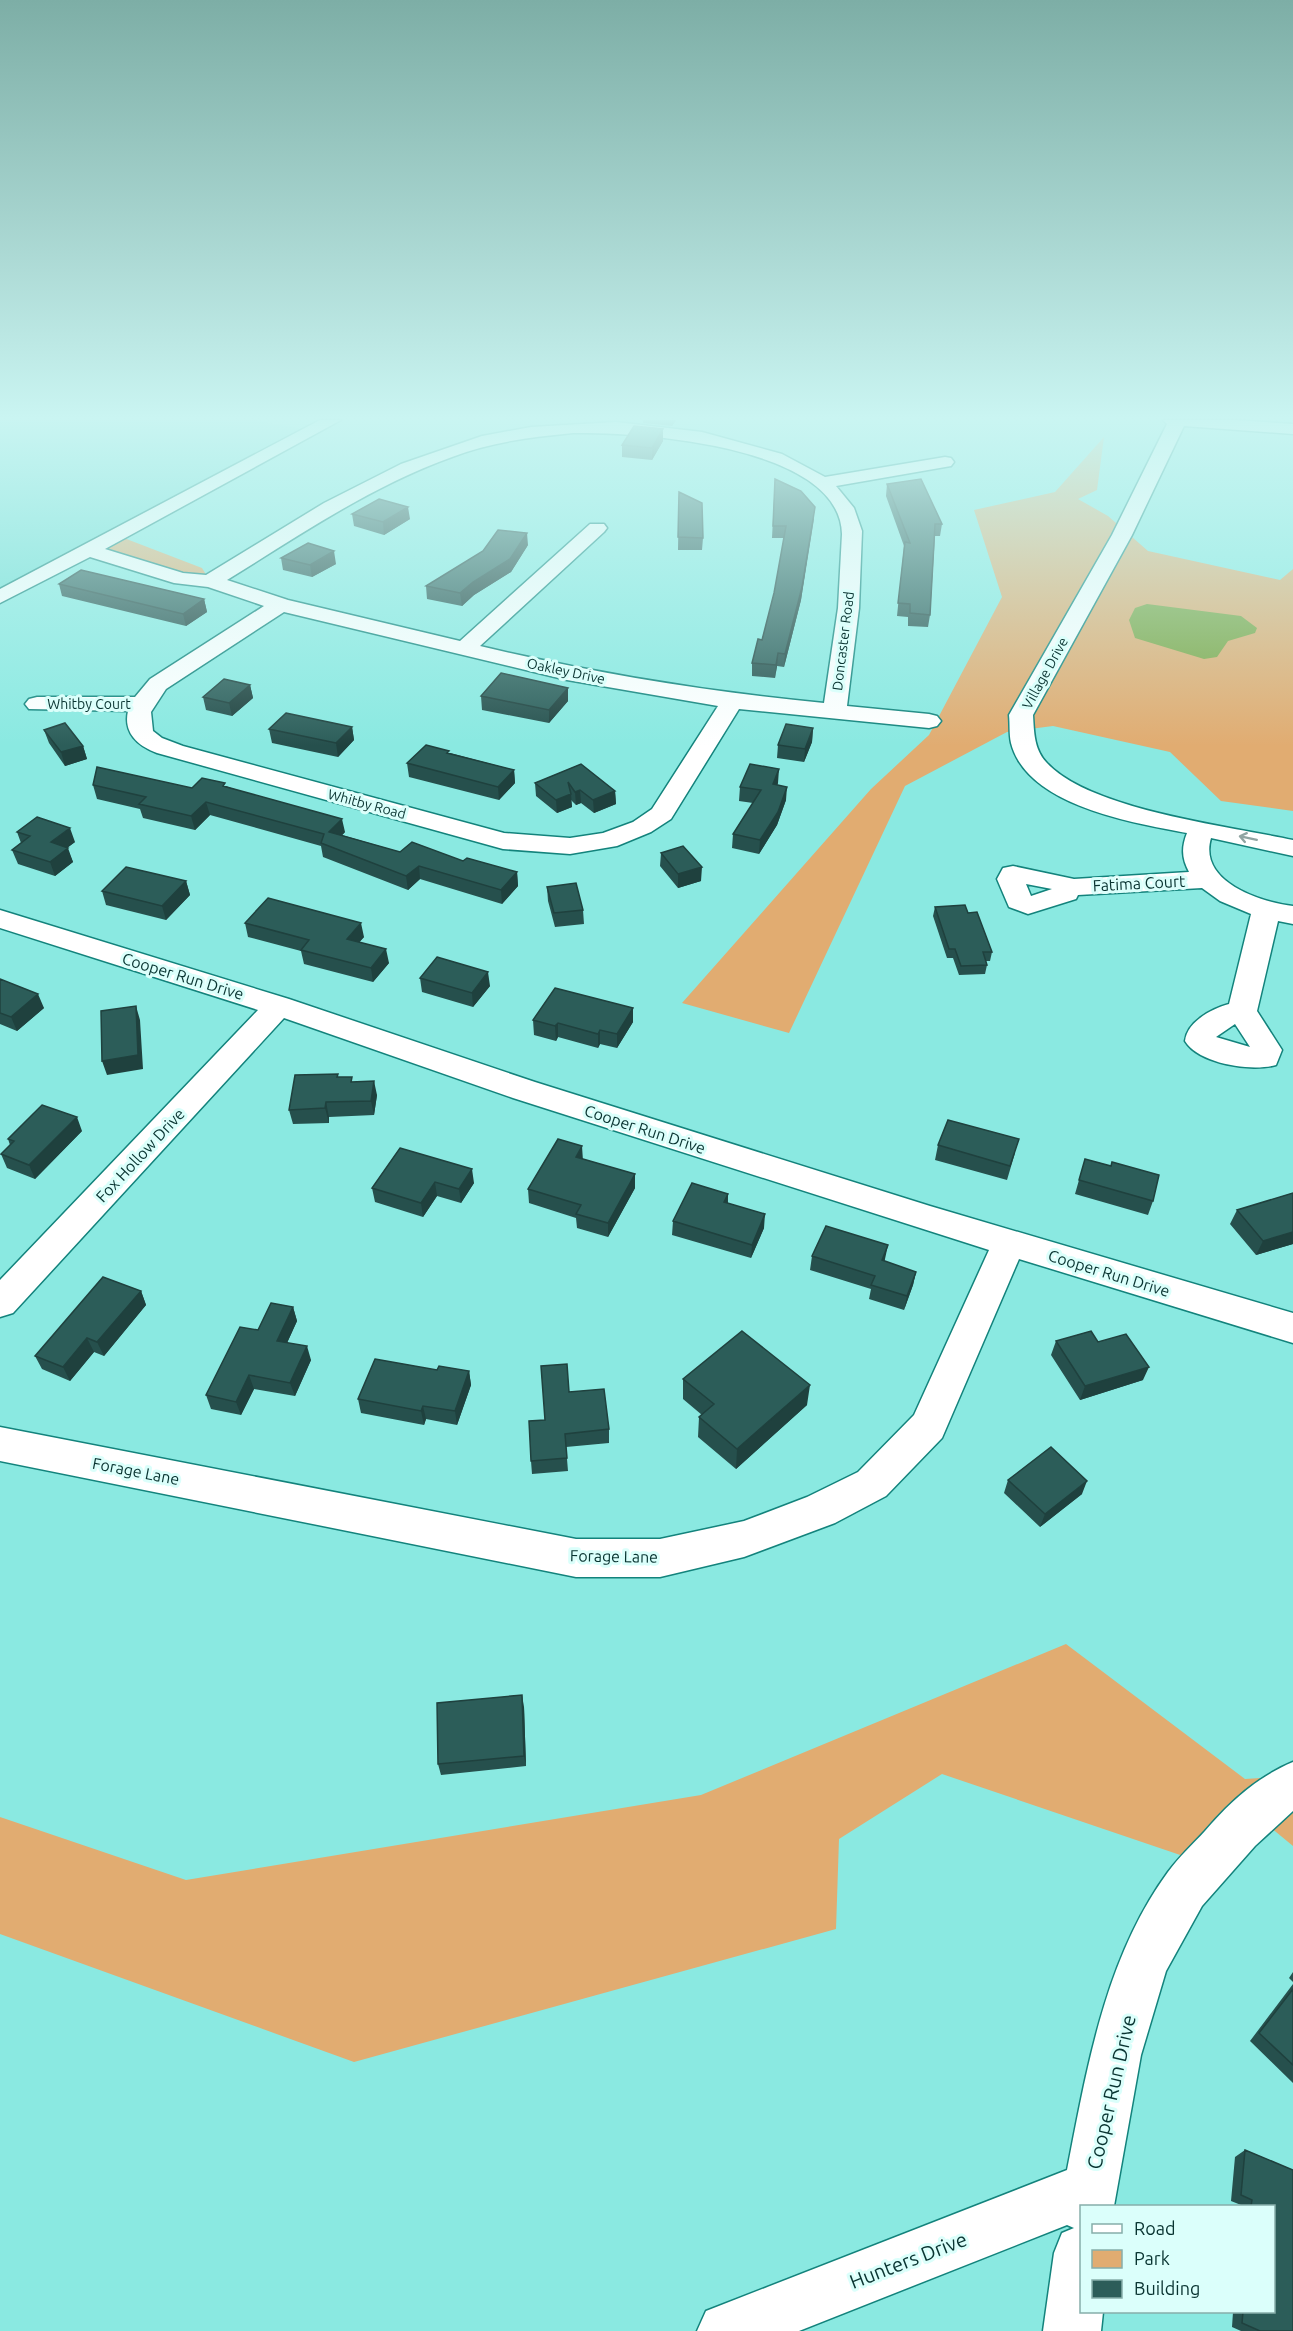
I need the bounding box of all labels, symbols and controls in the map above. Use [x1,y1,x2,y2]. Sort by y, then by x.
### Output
street label: Doncaster Road [829,590,857,692]
street label: Village Drive [1019,634,1071,712]
street label: Oakley Drive [525,655,607,687]
street label: Whitby Court [47,696,131,712]
street label: Whitby Road [326,786,408,822]
one-way arrow [1238,832,1258,843]
street label: Fatima Court [1092,872,1186,894]
street label: Cooper Run Drive [120,949,246,1003]
street label: Cooper Run Drive [582,1101,708,1157]
street label: Fox Hollow Drive [92,1104,188,1206]
street label: Cooper Run Drive [1046,1246,1172,1300]
street label: Forage Lane [91,1454,181,1488]
street label: Forage Lane [570,1546,658,1566]
street label: Cooper Run Drive [1082,2013,1140,2171]
legend [1080,2205,1275,2313]
text: Road [1134,2218,1176,2238]
street label: Hunters Drive [846,2227,970,2293]
text: Park [1134,2248,1170,2268]
text: Building [1134,2278,1200,2298]

